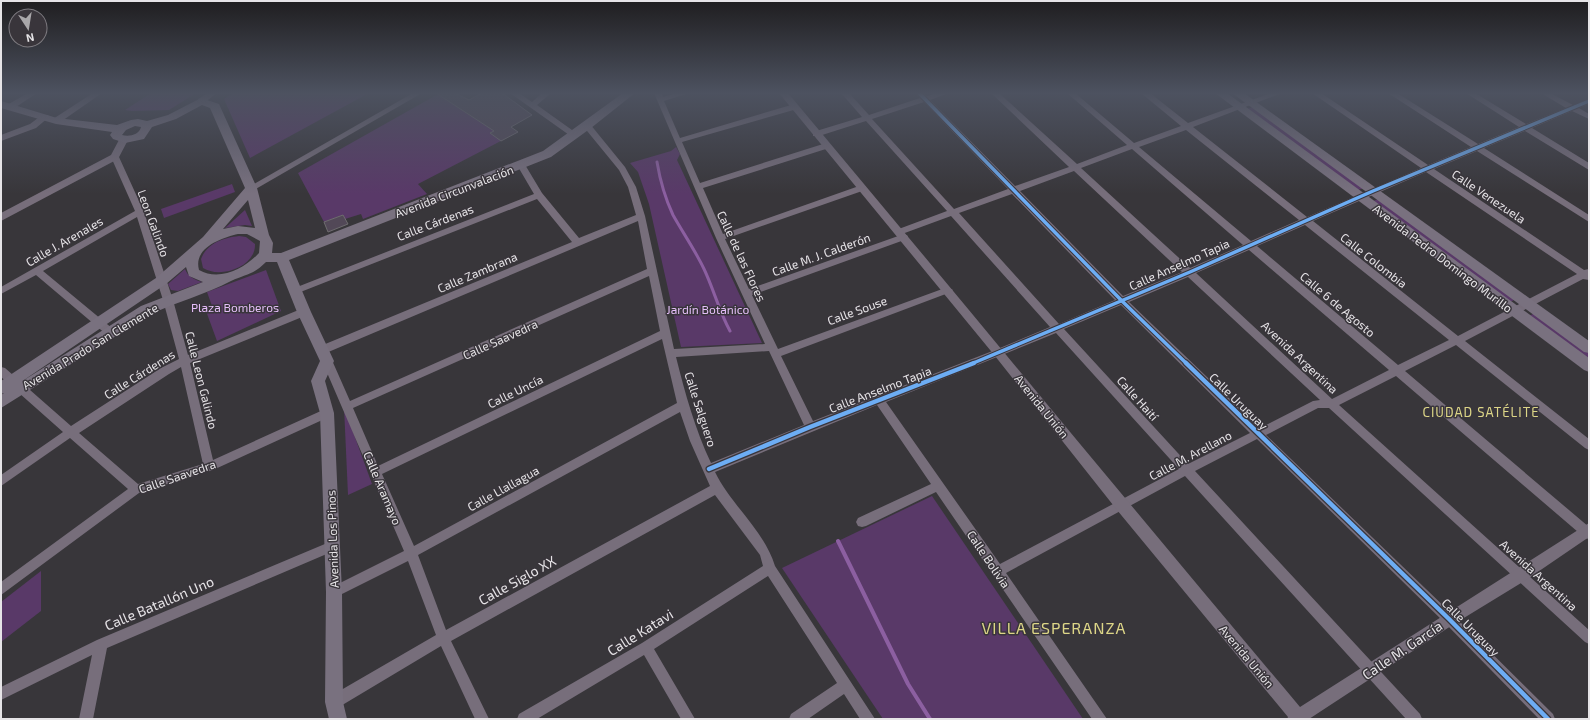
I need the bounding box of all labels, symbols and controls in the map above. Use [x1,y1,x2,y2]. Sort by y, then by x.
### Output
north arrow [8,8,48,48]
text: N [25,31,35,45]
street label: Avenida Circunvalación [393,162,515,220]
street label: Calle Venezuela [1450,166,1528,226]
street label: Leon Galindo [135,188,173,259]
street label: Calle Cárdenas [395,201,475,243]
street label: Avenida Pedro Domingo Murillo [1370,201,1516,315]
street label: Calle de las Flores [715,208,769,304]
street label: Calle J. Arenales [23,213,105,269]
street label: Calle M. J. Calderón [770,230,872,278]
street label: Calle Colombia [1338,230,1410,290]
street label: Calle Anselmo Tapia [1127,236,1231,292]
street label: Calle Zambrana [435,249,519,295]
street label: Calle 6 de Agosto [1298,269,1378,339]
street label: Calle Souse [825,293,889,327]
street label: Avenida Prado San Clemente [20,300,160,392]
park label: Plaza Bomberos [191,300,279,314]
park label: Jardín Botánico [667,302,750,316]
street label: Calle Saavedra [460,316,540,362]
street label: Avenida Argentina [1259,318,1341,396]
street label: Calle Leon Galindo [183,330,221,430]
street label: Calle Cárdenas [101,347,177,401]
street label: Calle Anselmo Tapia [827,363,933,415]
street label: Calle Salguero [682,370,720,448]
street label: Calle Uruguay [1207,370,1272,433]
street label: Avenida Unión [1012,371,1072,441]
street label: Calle Uncía [485,372,545,410]
street label: Calle Haití [1114,373,1162,424]
district label: CIUDAD SATÉLITE [1422,403,1540,420]
street label: Calle M. Arellano [1146,427,1234,483]
street label: Calle Aramayo [361,449,405,527]
street label: Calle Saavedra [137,456,217,496]
street label: Calle Llallagua [465,463,541,513]
street label: Avenida Los Pinos [323,490,341,588]
street label: Calle Bolivia [965,528,1013,590]
street label: Avenida Argentina [1497,537,1581,613]
street label: Calle Siglo XX [475,551,559,608]
street label: Calle Batallón Uno [102,572,216,634]
street label: Calle Uruguay [1439,595,1503,659]
street label: Calle Katavi [604,605,676,659]
street label: Calle M. García [1359,617,1445,683]
district label: VILLA ESPERANZA [982,618,1126,637]
street label: Avenida Unión [1217,622,1277,690]

